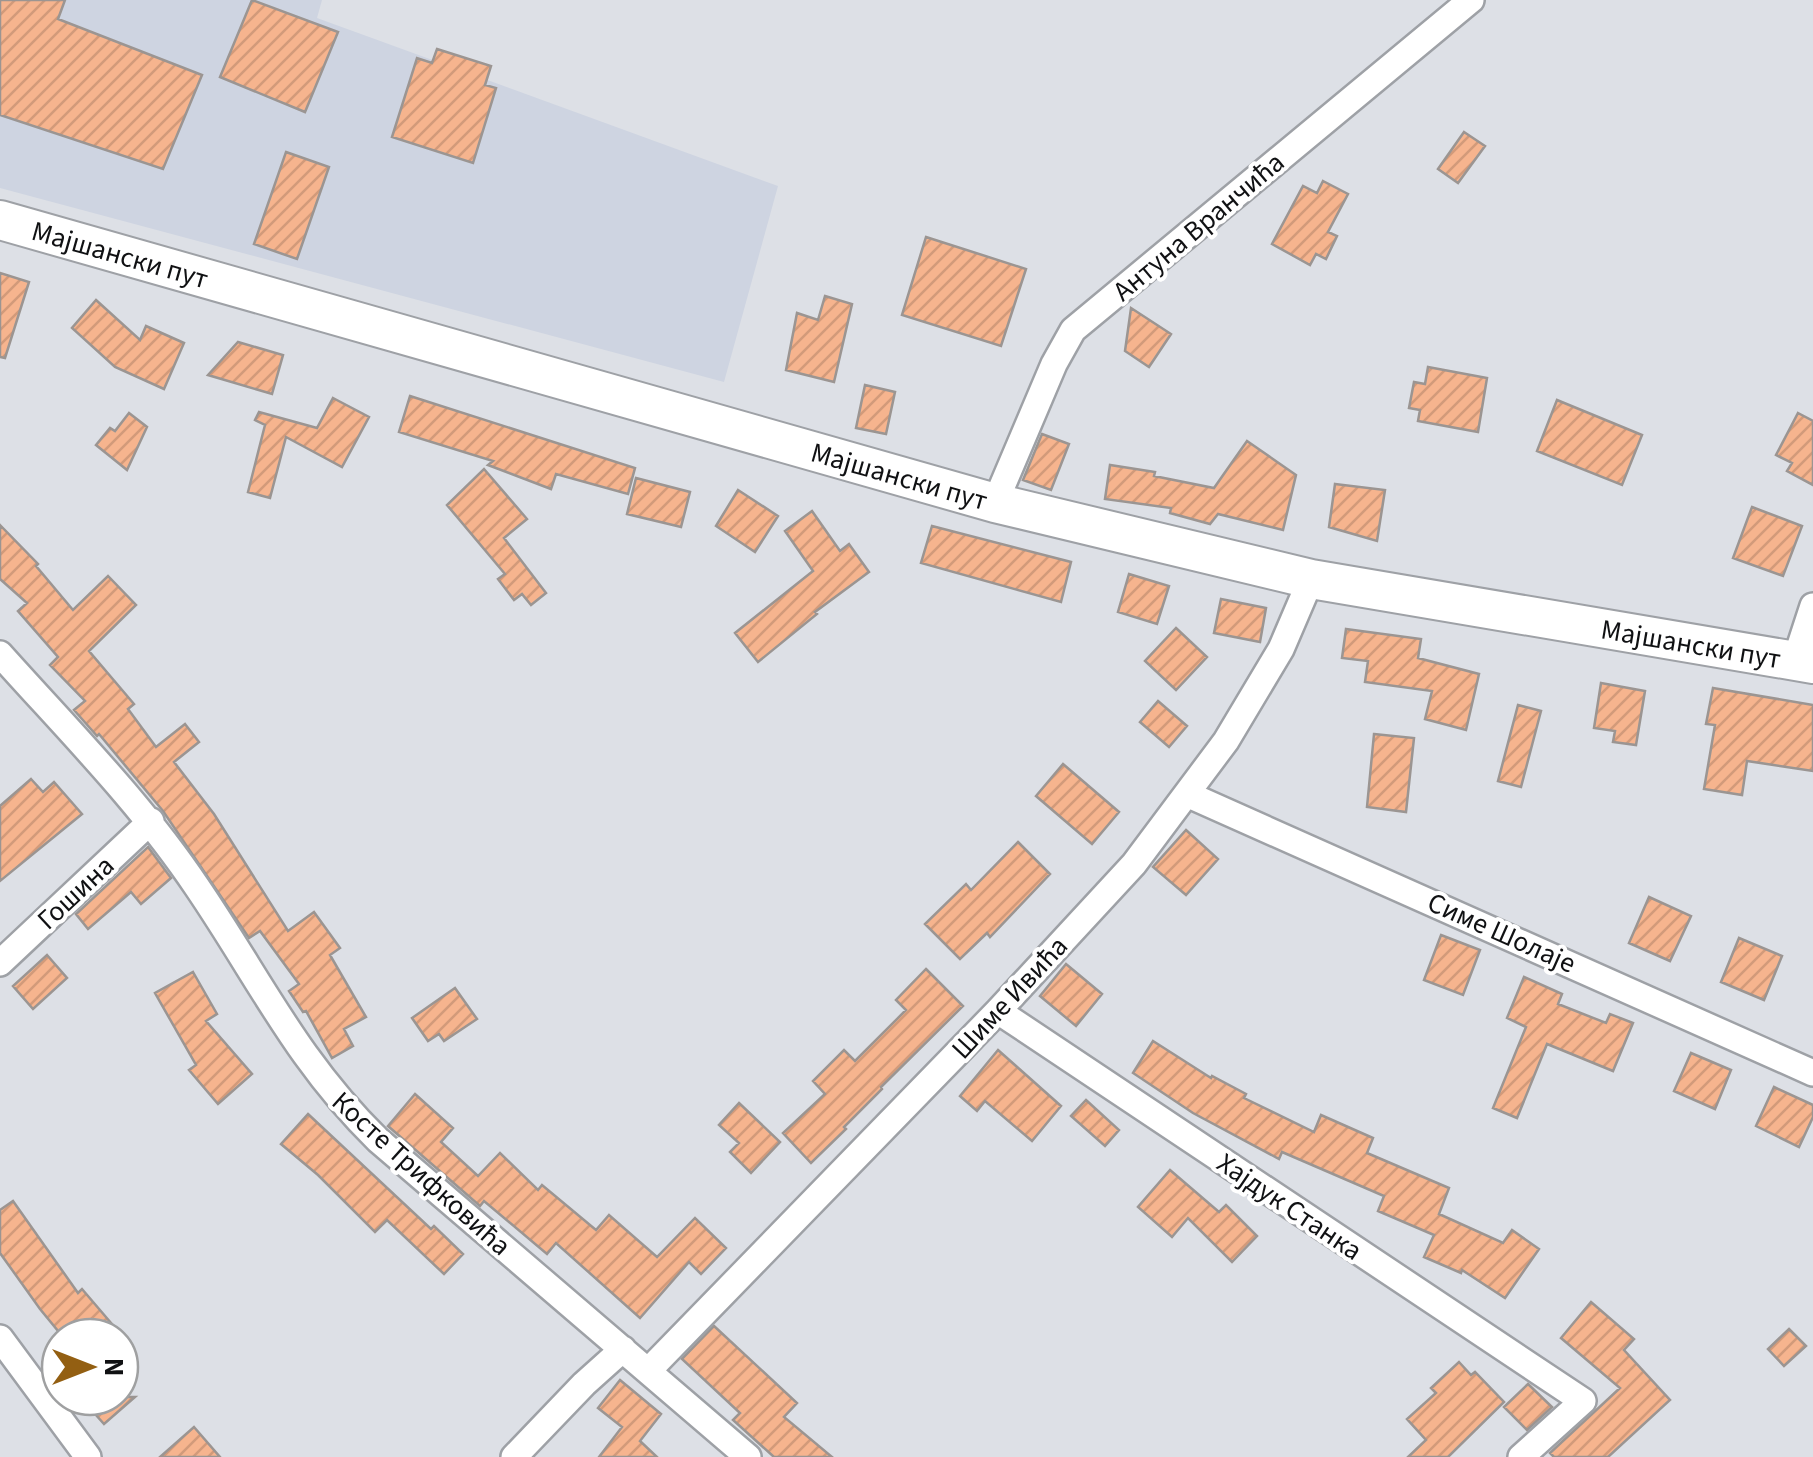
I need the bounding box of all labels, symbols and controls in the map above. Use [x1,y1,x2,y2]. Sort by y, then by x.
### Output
street label: Антуна Вранчића [1104,143,1293,311]
street label: Мајшански пут [27,211,213,299]
street label: Мајшански пут [806,433,992,521]
street label: Мајшански пут [1598,609,1784,679]
street label: Гошина [28,846,123,939]
street label: Симе Шолаје [1421,882,1582,983]
street label: Шиме Ивића [942,927,1077,1068]
street label: Косте Трифковића [323,1082,520,1265]
street label: Хајдук Станка [1209,1143,1370,1270]
north arrow [40,1317,140,1417]
text: N [94,1358,134,1376]

